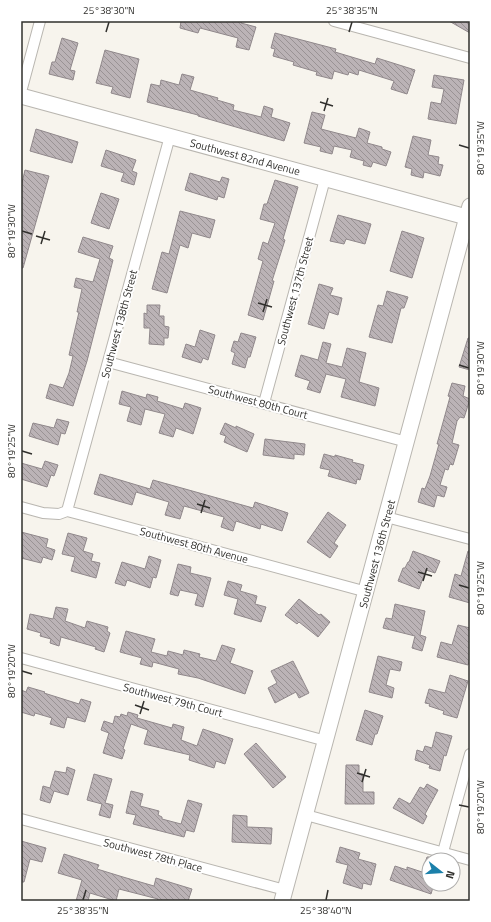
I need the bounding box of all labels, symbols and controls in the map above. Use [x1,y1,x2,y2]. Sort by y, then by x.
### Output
text: 25°38'30"N [83,3,135,18]
text: 25°38'35"N [326,3,378,18]
text: 80°19'35"W [473,121,488,175]
street label: Southwest 82nd Avenue [188,135,302,180]
text: 80°19'30"W [4,204,19,258]
street label: Southwest 137th Street [273,235,317,347]
street label: Southwest 138th Street [97,268,141,380]
text: 80°19'30"W [473,341,488,395]
street label: Southwest 80th Court [207,381,310,423]
text: 80°19'25"W [4,424,19,478]
street label: Southwest 136th Street [355,498,399,610]
street label: Southwest 80th Avenue [138,523,250,567]
text: 80°19'25"W [473,561,488,615]
text: 80°19'20"W [4,644,19,698]
street label: Southwest 79th Court [122,679,225,721]
text: 80°19'20"W [473,780,488,834]
street label: Southwest 78th Place [102,834,205,876]
north arrow [421,852,461,892]
text: N [442,869,459,881]
text: 25°38'35"N [57,903,109,918]
text: 25°38'40"N [300,903,352,918]

